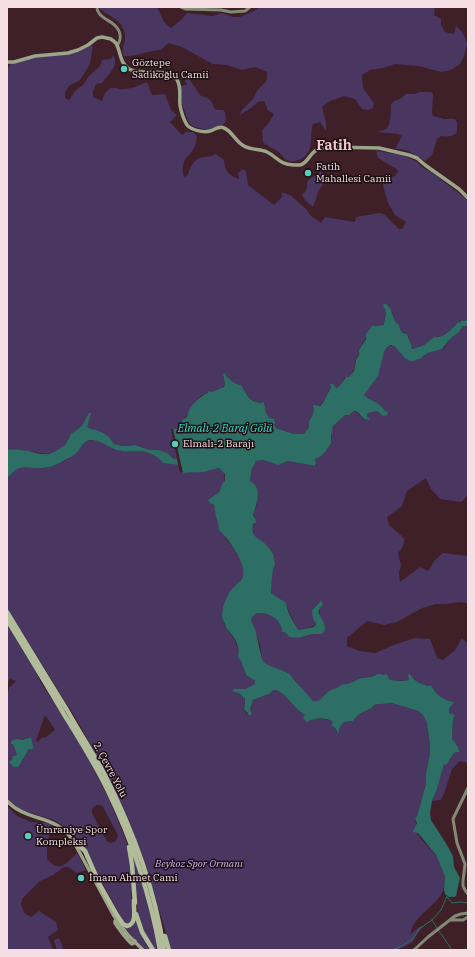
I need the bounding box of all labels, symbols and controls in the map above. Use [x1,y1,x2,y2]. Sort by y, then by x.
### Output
place label: Göztepe Sadıkoğlu Camii [132,57,209,80]
marker: Göztepe Sadıkoğlu Camii [119,64,129,74]
district label: Fatih [316,138,352,154]
place label: Fatih Mahallesi Camii [316,161,391,184]
marker: Fatih Mahallesi Camii [303,168,313,178]
water label: Elmalı-2 Baraj Gölü [178,422,272,436]
place label: Elmalı-2 Barajı [183,438,254,450]
marker: Elmalı-2 Barajı [170,439,180,449]
street label: 2. Çevre Yolu [90,740,130,800]
place label: Ümraniye Spor Kompleksi [36,824,107,848]
marker: Ümraniye Spor Kompleksi [23,831,33,841]
park label: Beykoz Spor Ormanı [155,858,243,870]
place label: İmam Ahmet Cami [89,872,178,884]
marker: İmam Ahmet Cami [76,873,86,883]

